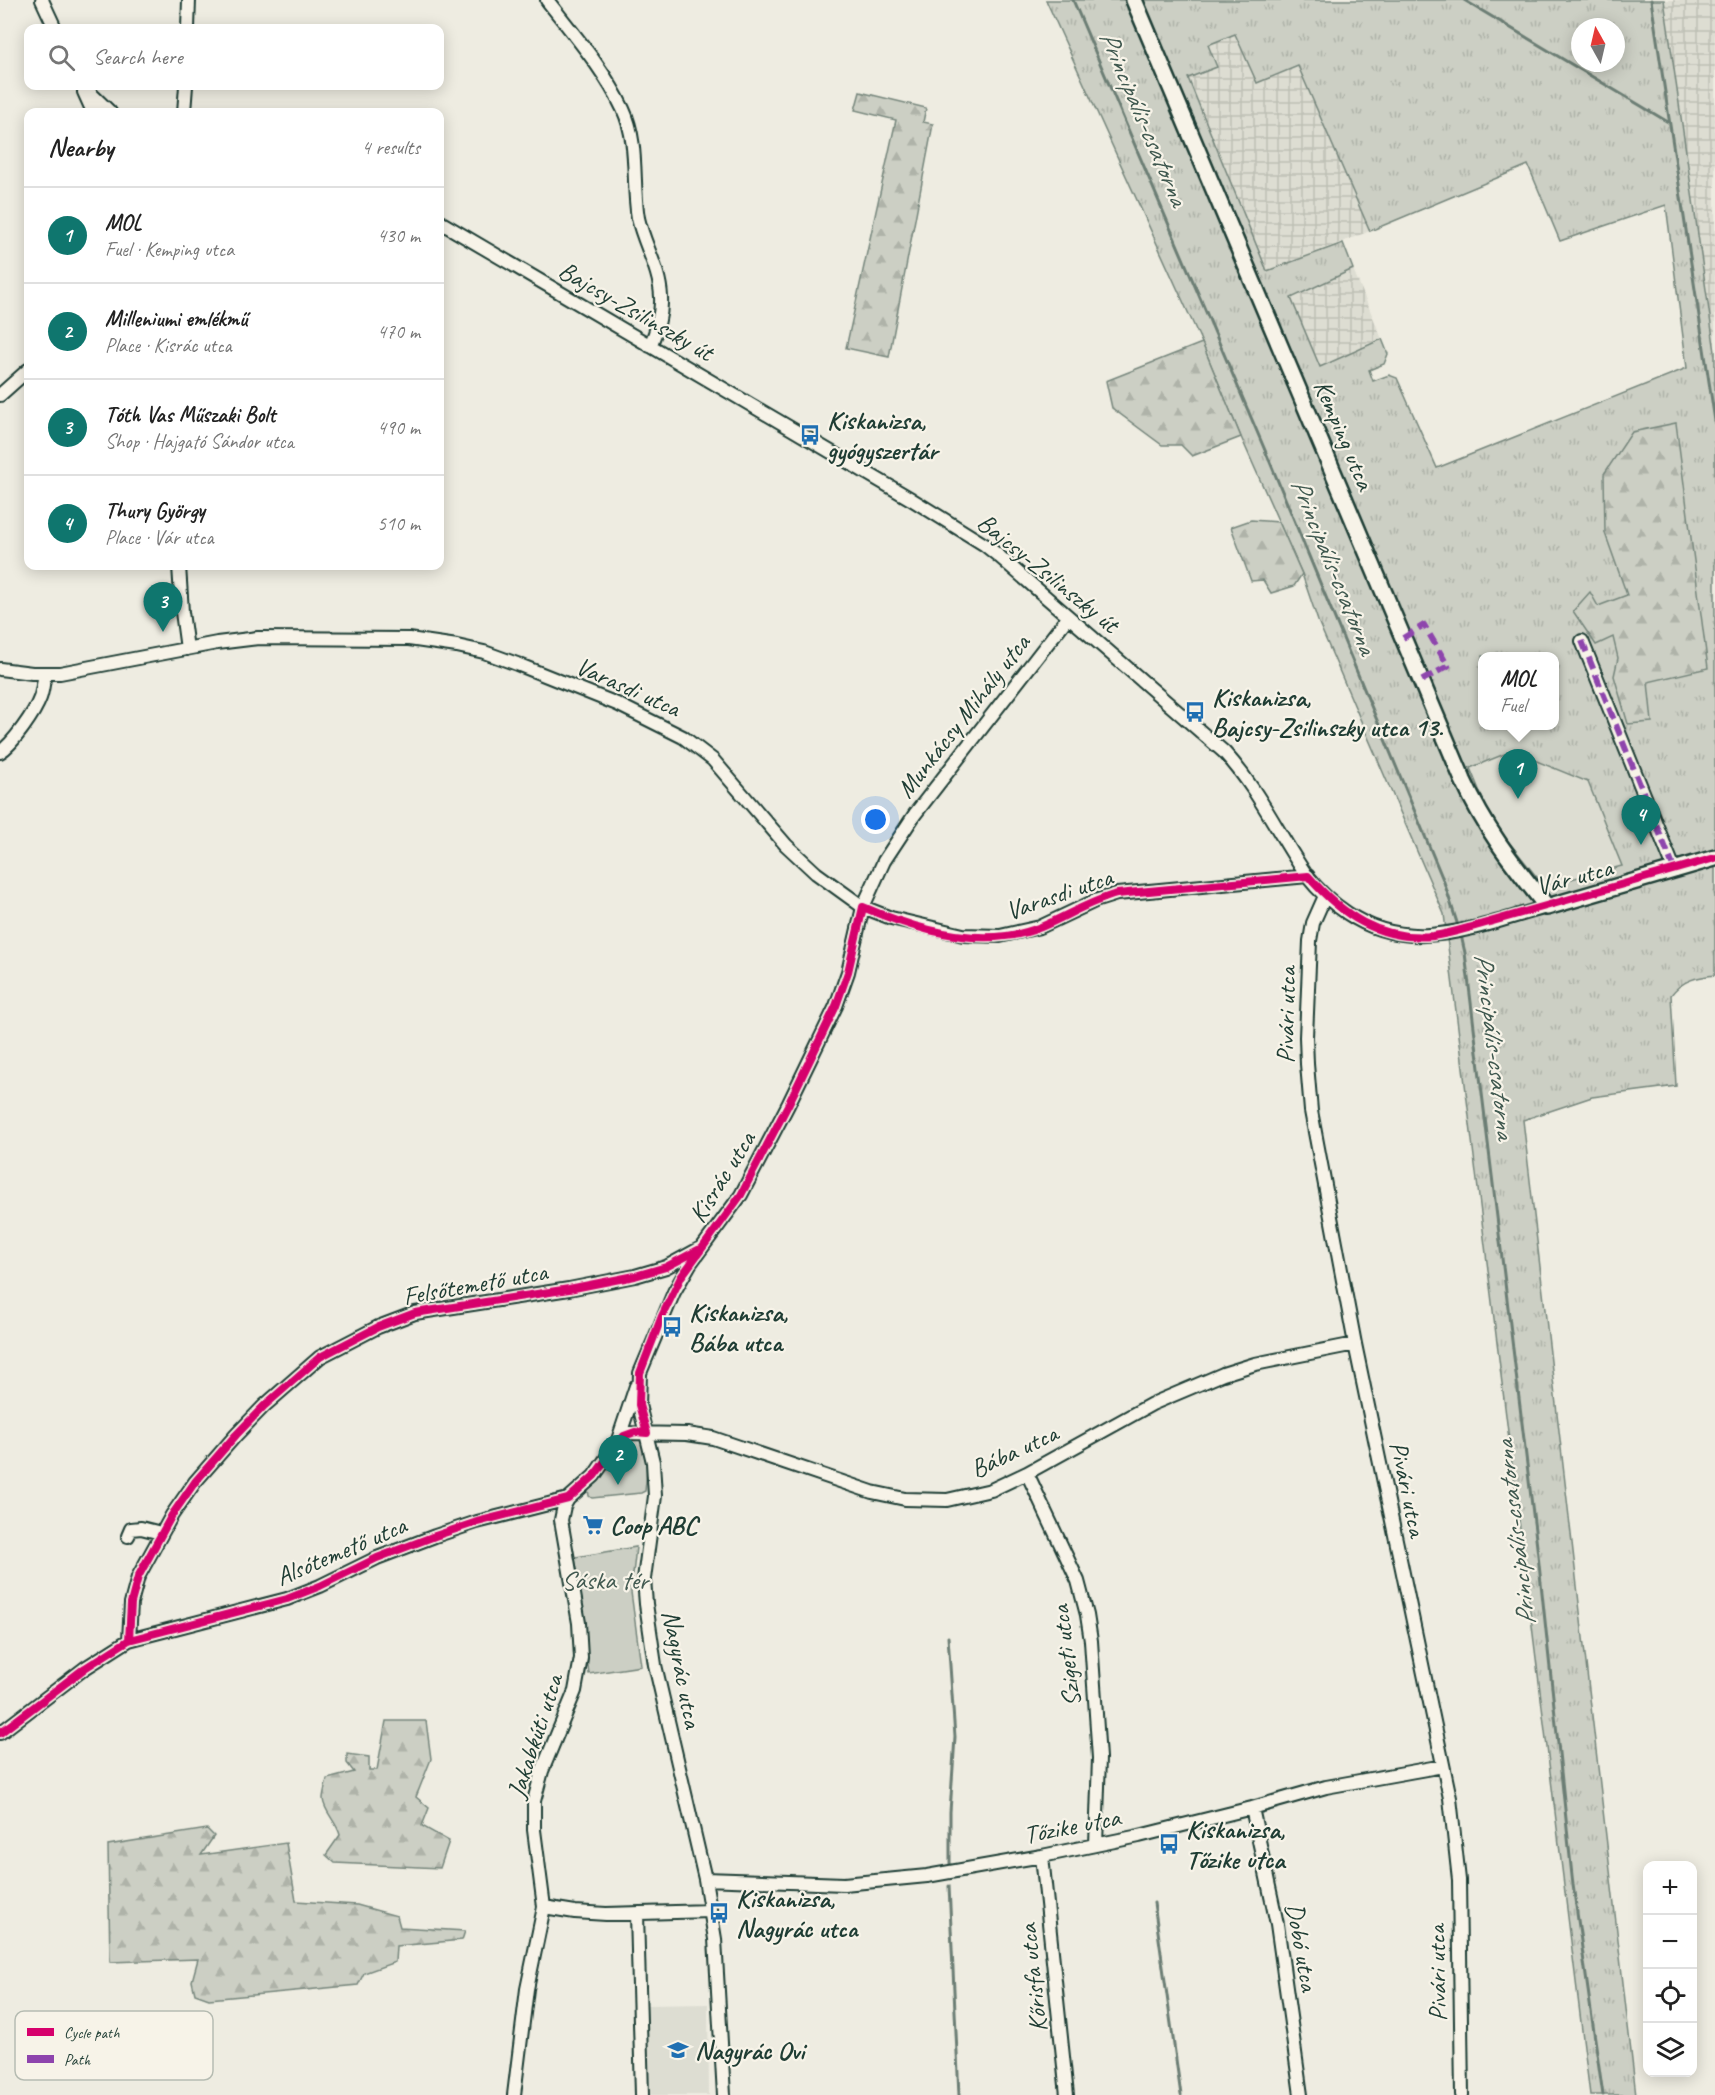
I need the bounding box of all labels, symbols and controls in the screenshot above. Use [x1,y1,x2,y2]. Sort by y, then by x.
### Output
north arrow [1571,18,1625,72]
search box [24,24,444,90]
water label: Principális-csatorna [1092,26,1197,213]
icon: search [45,41,78,74]
text: Search here [93,43,183,71]
text: Nearby [48,131,113,164]
text: 4 results [361,135,420,160]
text: MOL [105,209,142,237]
text: 1 [63,223,72,248]
text: 430 m [377,223,420,248]
text: Fuel · Kemping utca [105,237,234,262]
street label: Bajcsy-Zsilinszky út [553,253,721,370]
text: Milleniumi emlékmű [105,305,247,333]
text: 2 [63,319,72,344]
text: 470 m [377,319,420,344]
text: Place · Kisrác utca [105,333,232,358]
street label: Kemping utca [1306,375,1383,496]
text: Tóth Vas Műszaki Bolt [105,401,275,429]
place label: Kiskanizsa, gyógyszertár [827,404,940,467]
text: 3 [63,415,72,440]
text: 490 m [377,415,420,440]
bus stop icon: Kiskanizsa, gyógyszertár [798,423,822,447]
text: Shop · Hajgató Sándor utca [105,429,294,454]
water label: Principális-csatorna [1283,473,1386,661]
text: Thury György [105,497,205,525]
street label: Bajcsy-Zsilinszky út [970,506,1127,642]
text: 4 [63,511,72,536]
text: 510 m [377,511,420,536]
text: Place · Vár utca [105,525,214,550]
pin: 3 [144,582,182,632]
street label: Munkácsy Mihály utca [889,626,1038,804]
street label: Varasdi utca [571,649,687,725]
popup [1478,652,1559,730]
text: MOL [1500,665,1537,693]
place label: Kiskanizsa, Bajcsy-Zsilinszky utca 13. [1212,681,1444,744]
text: Fuel [1500,693,1526,718]
bus stop icon: Kiskanizsa, Bajcsy-Zsilinszky utca 13. [1183,700,1207,724]
pin: 1 [1498,750,1538,799]
pin: 4 [1622,796,1660,845]
your location [861,805,890,834]
street label: Vár utca [1532,851,1618,903]
street label: Varasdi utca [1001,860,1118,928]
water label: Principális-csatorna [1467,951,1524,1143]
street label: Pivári utca [1269,964,1303,1064]
street label: Kisrác utca [681,1124,764,1229]
street label: Felsőtemető utca [400,1255,551,1313]
place label: Kiskanizsa, Bába utca [689,1296,788,1359]
bus stop icon: Kiskanizsa, Bába utca [660,1315,684,1339]
street label: Bába utca [965,1416,1065,1485]
pin: 2 [598,1436,638,1485]
water label: Principális-csatorna [1486,1436,1543,1628]
street label: Pivári utca [1382,1438,1435,1542]
street label: Alsótemető utca [271,1508,413,1593]
place label: Coop ABC [610,1509,700,1542]
supermarket icon: Coop ABC [581,1513,605,1537]
park label: Sáska tér [562,1564,651,1597]
street label: Szigeti utca [1043,1602,1089,1708]
street label: Nagyrác utca [654,1607,710,1732]
street label: Jakabkúti utca [499,1668,571,1804]
street label: Tőzike utca [1021,1800,1125,1851]
place label: Kiskanizsa, Tőzike utca [1186,1813,1287,1876]
bus stop icon: Kiskanizsa, Tőzike utca [1157,1832,1181,1856]
map controls [1643,1861,1697,2077]
button: + [1643,1861,1697,1915]
place label: Kiskanizsa, Nagyrác utca [736,1882,860,1945]
street label: Dobó utca [1278,1900,1326,1995]
bus stop icon: Kiskanizsa, Nagyrác utca [707,1901,731,1925]
button: − [1643,1915,1697,1969]
street label: Kőrisfa utca [1011,1921,1055,2034]
street label: Pivári utca [1420,1922,1454,2022]
button: locate [1643,1969,1697,2023]
legend [15,2011,213,2080]
text: Cycle path [64,2023,120,2043]
button: layers [1643,2023,1697,2077]
place label: Nagyrác Ovi [695,2034,808,2067]
school or university icon: Nagyrác Ovi [666,2038,690,2062]
text: Path [64,2050,91,2070]

